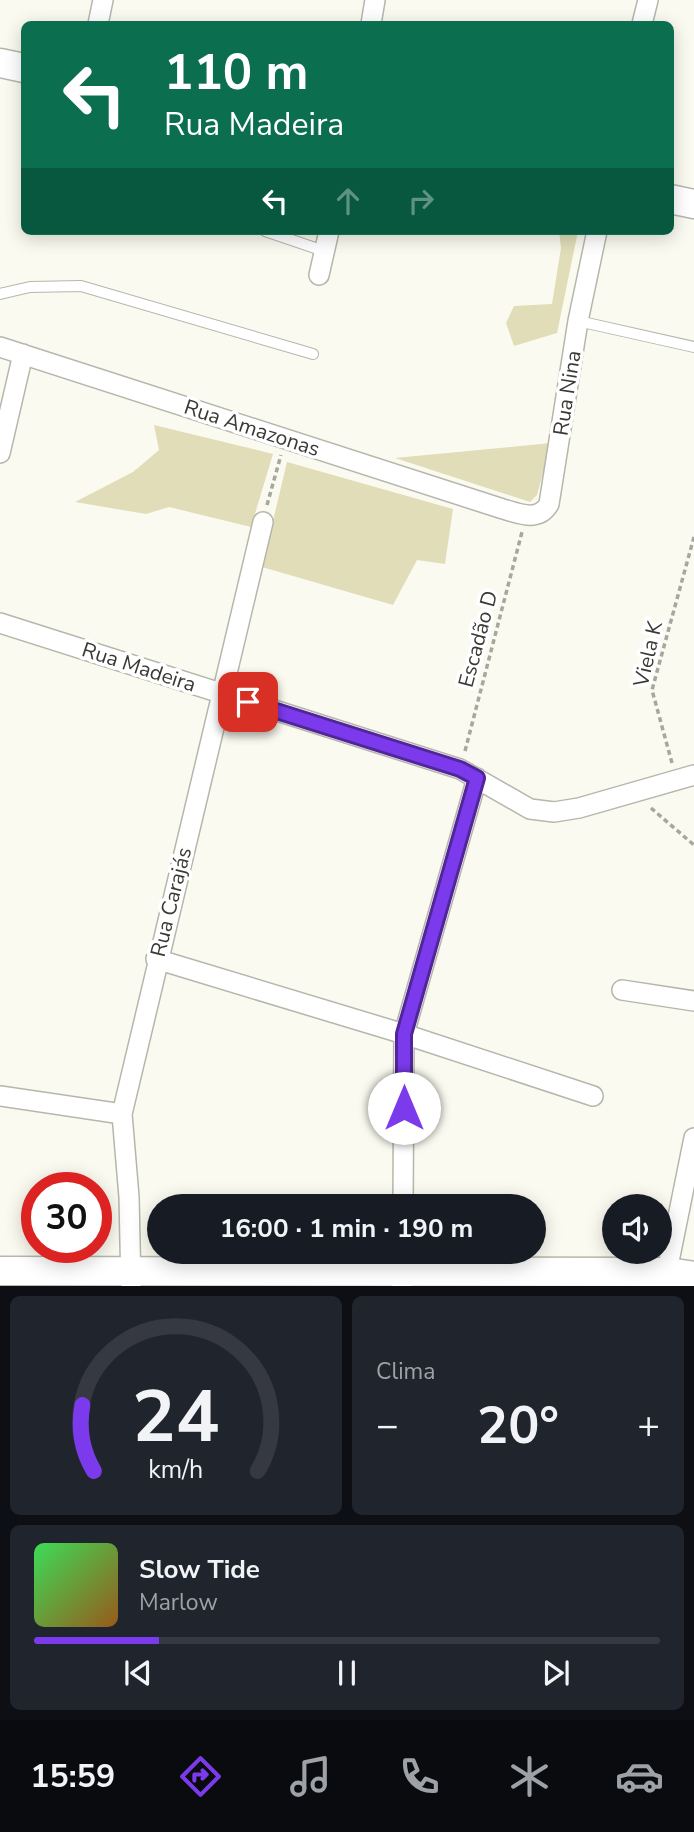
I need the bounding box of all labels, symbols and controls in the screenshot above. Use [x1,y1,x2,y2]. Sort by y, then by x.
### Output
text: 110 m [164,39,308,106]
icon: left [49,49,140,140]
text: Rua Madeira [164,103,344,146]
icon: left [256,182,294,220]
icon: ahead [329,182,367,220]
icon: right [402,182,440,220]
street label: Rua Nina [546,348,588,438]
street label: Rua Amazonas [181,393,323,463]
street label: Escadão D [452,588,504,690]
street label: Viela K [627,618,669,690]
street label: Rua Madeira [78,635,200,699]
pin [218,672,278,732]
icon: arrive [229,683,267,721]
street label: Rua Carajás [144,844,198,960]
position arrow [367,1071,441,1145]
speed limit sign: 30 [21,1172,112,1263]
map controls [602,1194,672,1264]
button: sound [602,1194,672,1264]
text: 16:00 · 1 min · 190 m [220,1211,473,1246]
text: Clima [376,1356,436,1387]
text: 24 [132,1368,220,1468]
text: 20° [477,1390,559,1461]
text: − [376,1400,399,1451]
text: + [637,1400,660,1451]
text: km/h [148,1453,204,1487]
text: Slow Tide [139,1552,260,1587]
text: Marlow [139,1587,218,1618]
icon: previous [119,1654,157,1692]
icon: pause [328,1654,366,1692]
icon: next [537,1654,575,1692]
icon: directions [176,1752,225,1801]
icon: music [286,1752,335,1801]
icon: phone [395,1752,444,1801]
icon: climate [505,1752,554,1801]
icon: car [615,1752,664,1801]
text: 15:59 [30,1755,115,1798]

